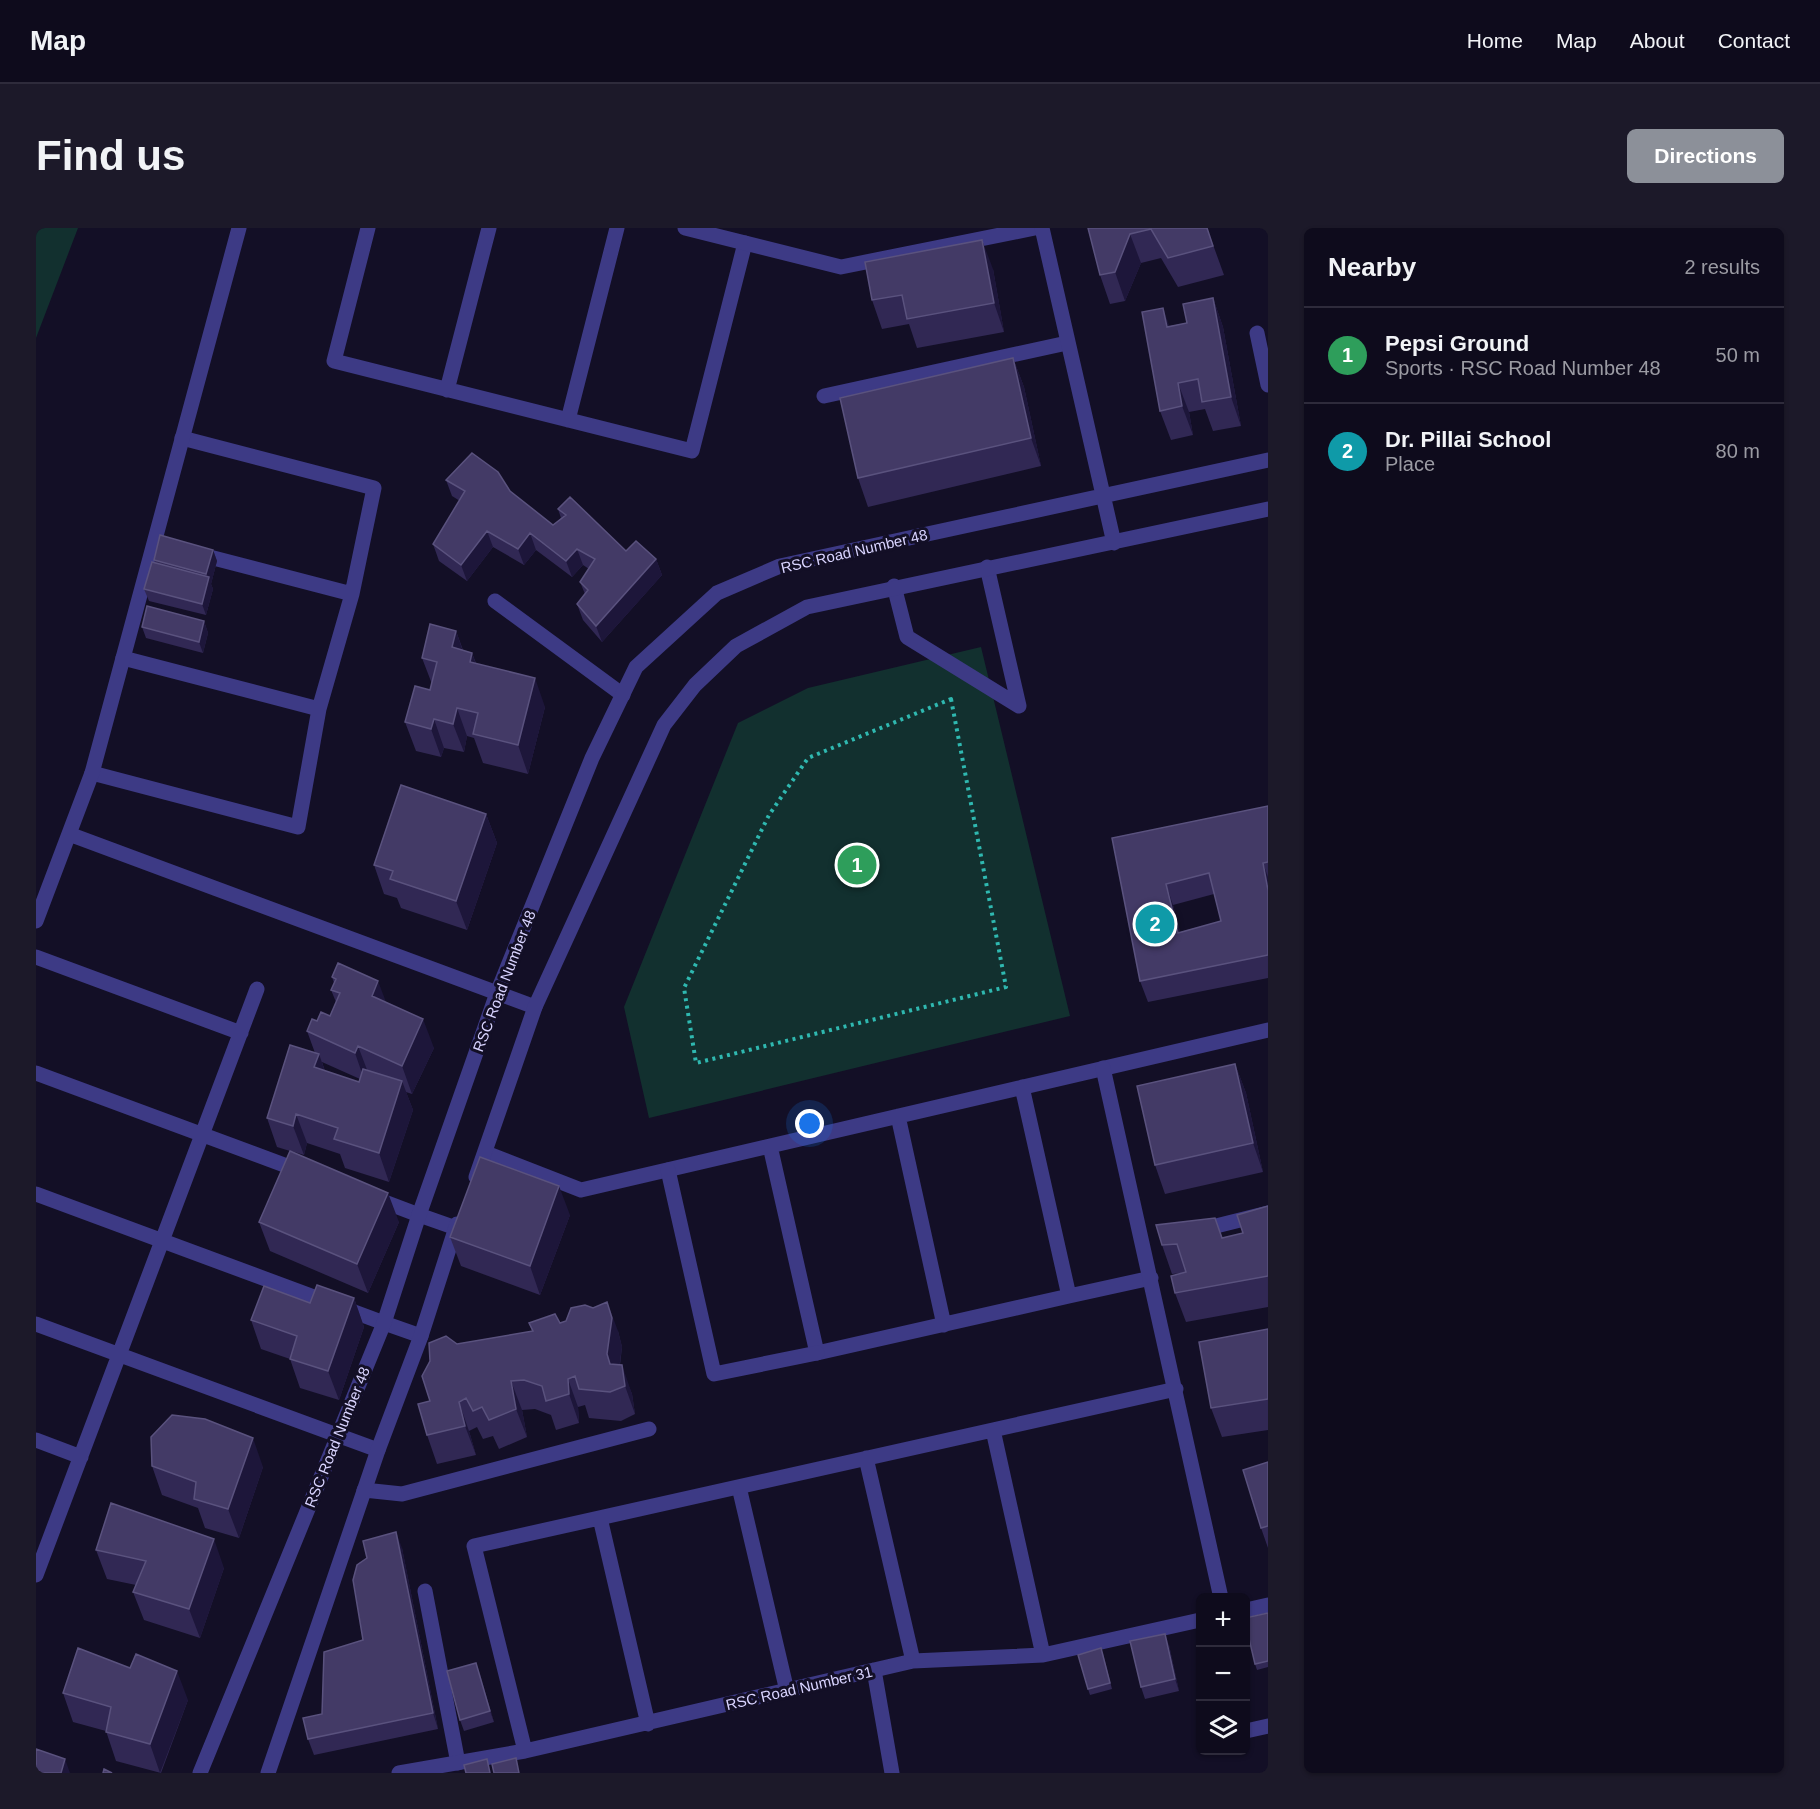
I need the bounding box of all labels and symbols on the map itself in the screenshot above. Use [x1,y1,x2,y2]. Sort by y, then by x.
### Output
street label: RSC Road Number 48 [779,526,929,576]
pin: 1 [838,842,876,888]
pin: 2 [1136,902,1174,946]
street label: RSC Road Number 48 [469,908,539,1054]
your location [795,1109,824,1138]
street label: RSC Road Number 48 [301,1364,373,1510]
street label: RSC Road Number 31 [724,1663,874,1713]

